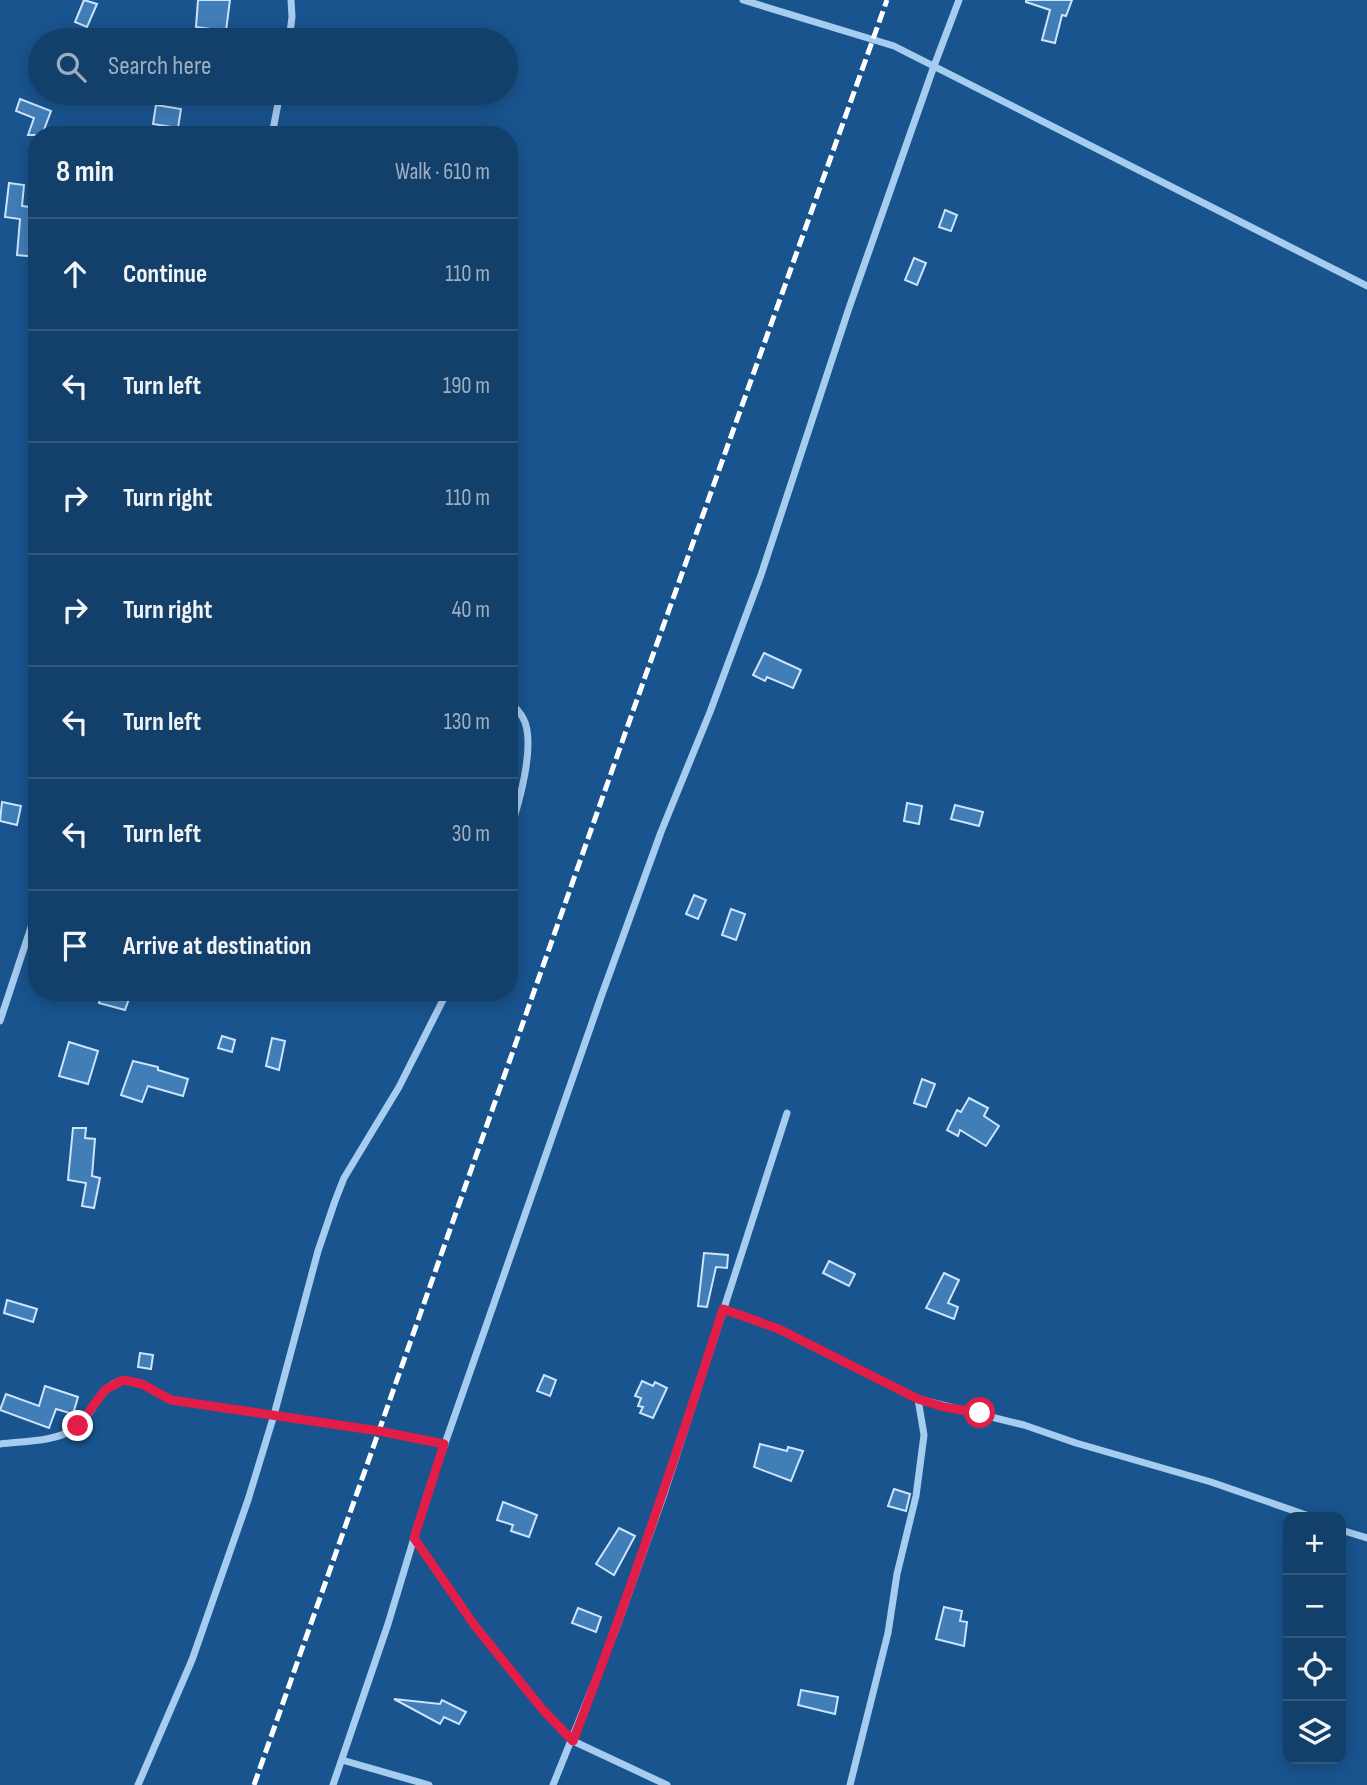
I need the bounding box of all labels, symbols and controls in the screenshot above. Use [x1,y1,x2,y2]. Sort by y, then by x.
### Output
search box [28,28,518,105]
icon: search [52,48,90,86]
text: Search here [108,51,211,82]
text: 8 min [56,154,114,190]
text: Walk · 610 m [395,158,490,186]
icon: ahead [56,255,94,293]
text: Continue [123,259,207,290]
text: 110 m [445,260,490,288]
icon: left [56,367,94,405]
text: Turn left [123,371,201,402]
text: 190 m [443,372,490,400]
icon: right [56,479,94,517]
text: Turn right [123,483,212,514]
text: 110 m [445,484,490,512]
icon: right [56,591,94,629]
text: Turn right [123,595,212,626]
text: 40 m [452,596,490,624]
icon: left [56,703,94,741]
text: Turn left [123,707,201,738]
text: 130 m [444,708,490,736]
icon: left [56,815,94,853]
text: Turn left [123,819,201,850]
text: 30 m [452,820,490,848]
icon: arrive [56,927,94,965]
text: Arrive at destination [123,931,311,962]
route start [964,1397,995,1428]
route end [62,1410,93,1441]
map controls [1283,1512,1346,1764]
button: + [1283,1512,1346,1575]
button: − [1283,1575,1346,1638]
button: locate [1283,1638,1346,1701]
button: layers [1283,1701,1346,1764]

